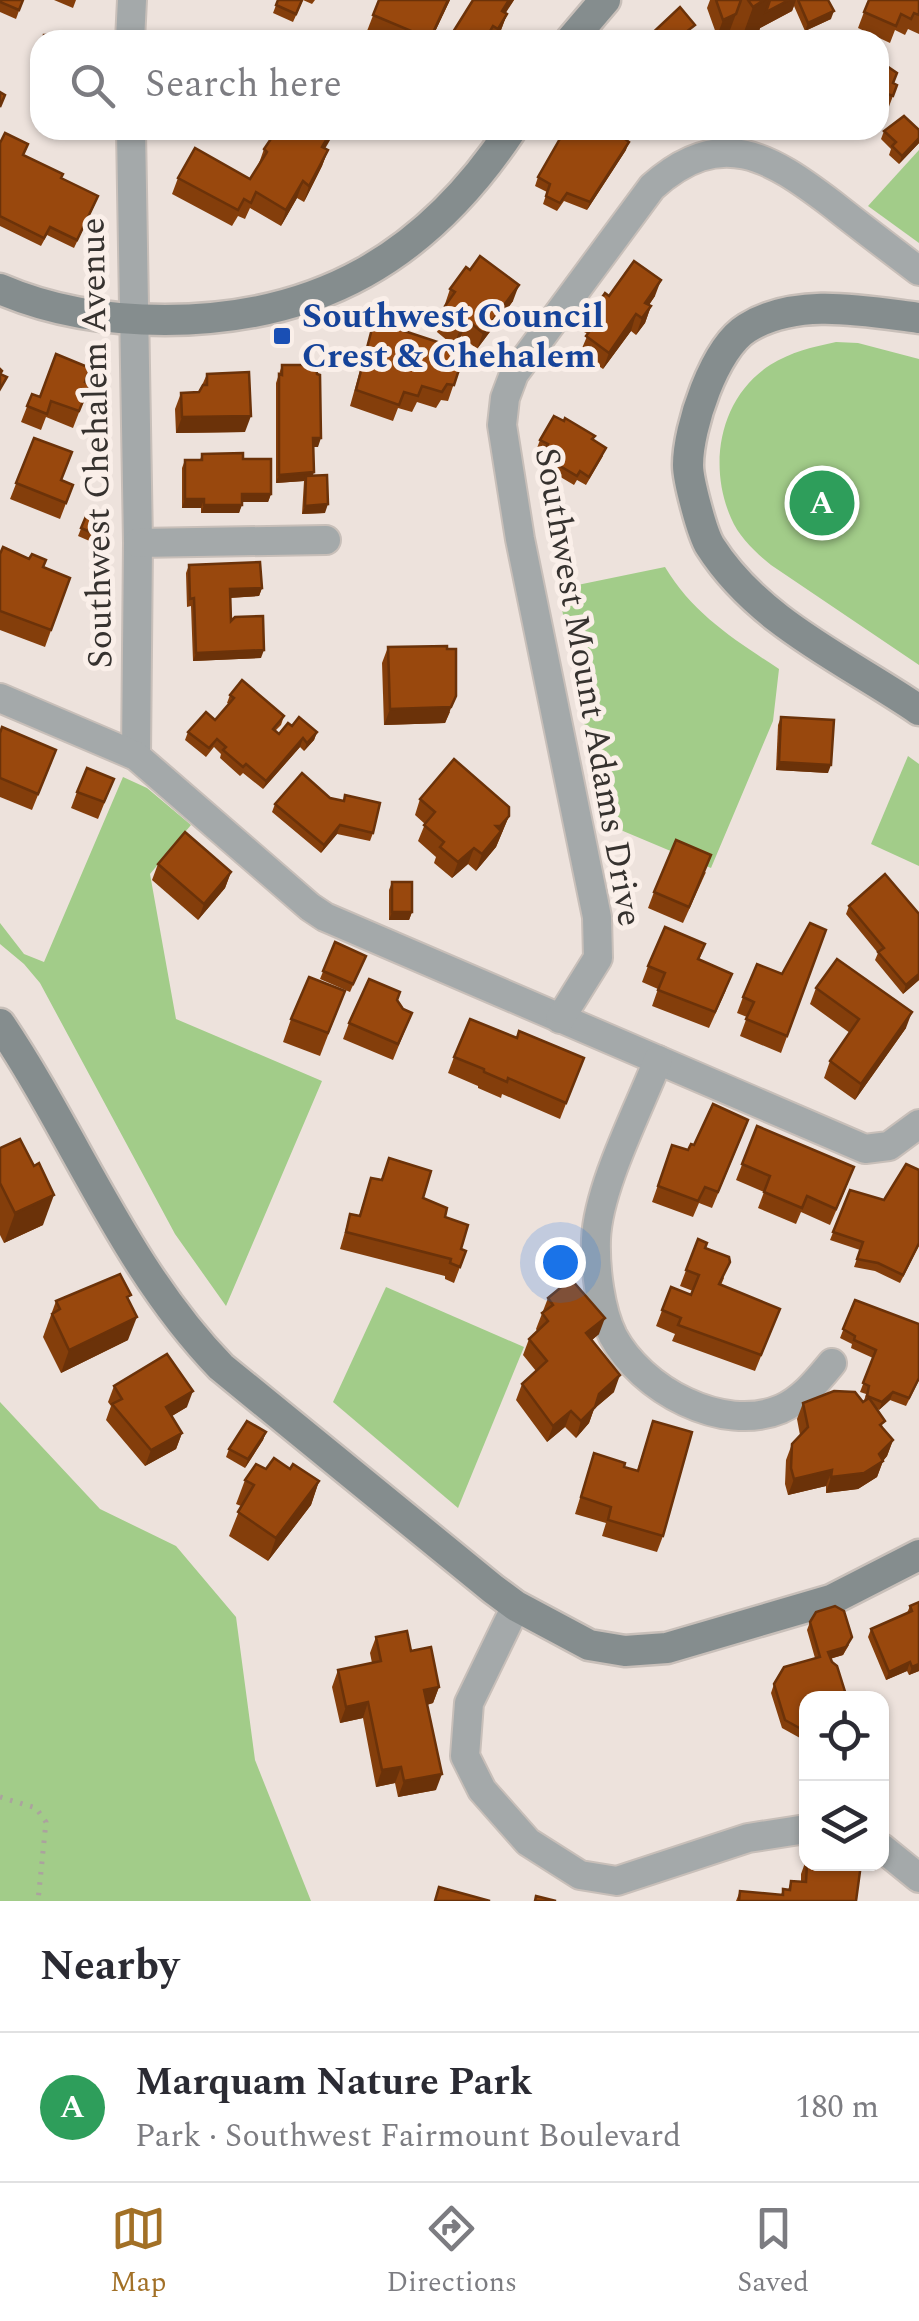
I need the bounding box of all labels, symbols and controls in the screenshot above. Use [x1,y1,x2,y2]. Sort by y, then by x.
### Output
search box [30,30,889,140]
text: Search here [145,56,342,114]
icon: search [65,58,120,113]
street label: Southwest Chehalem Avenue [67,217,127,669]
place label: Southwest Council Crest & Chehalem [302,290,604,383]
marker: Southwest Council Crest & Chehalem [271,325,293,347]
street label: Southwest Mount Adams Drive [520,444,656,930]
pin: A [790,466,854,540]
your location [535,1237,586,1288]
map controls [799,1691,889,1871]
button: locate [799,1691,889,1781]
button: layers [799,1781,889,1871]
text: Nearby [40,1935,179,1998]
text: Marquam Nature Park [135,2054,532,2112]
text: A [60,2083,85,2132]
text: 180 m [795,2083,879,2132]
text: Park · Southwest Fairmount Boulevard [135,2112,681,2161]
tab: Map [110,2201,166,2304]
tab: Directions [386,2201,517,2304]
tab: Saved [737,2201,809,2304]

